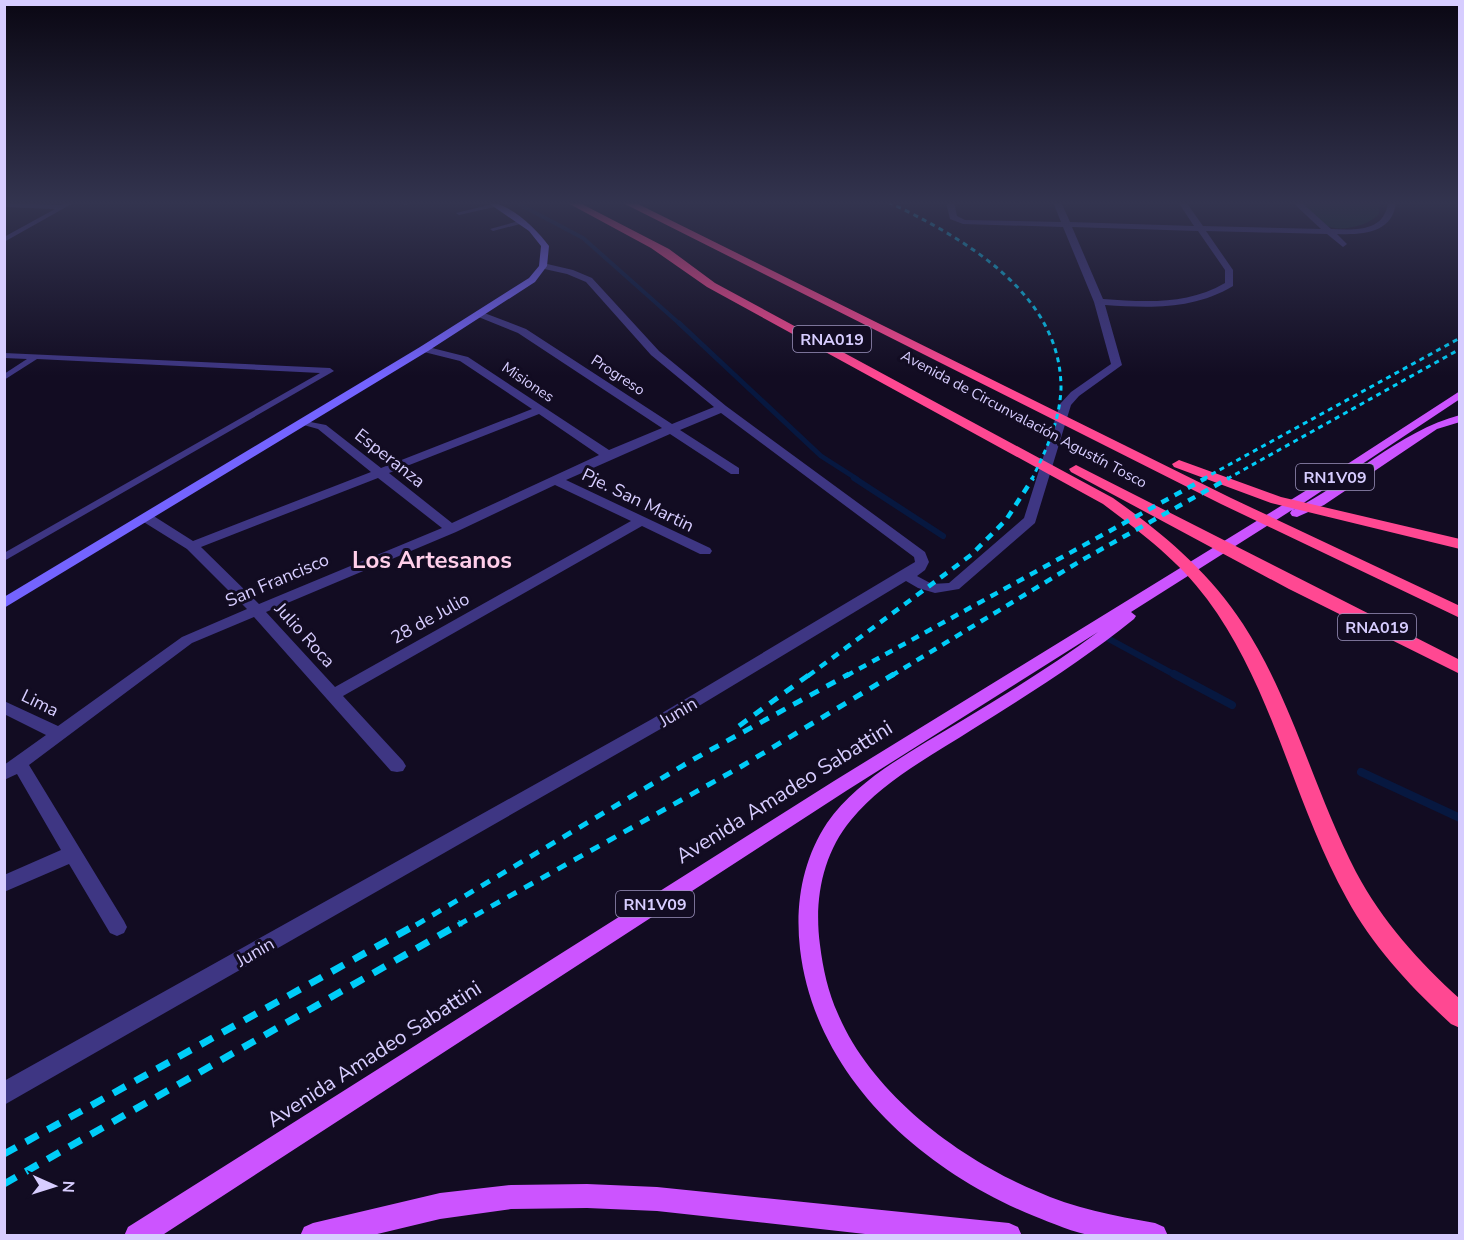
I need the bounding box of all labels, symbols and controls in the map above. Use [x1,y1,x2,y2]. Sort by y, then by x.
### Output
road number: RNA019 [793,326,871,352]
street label: Avenida de Circunvalación Agustín Tosco [898,345,1150,493]
street label: Progreso [587,350,649,400]
street label: Misiones [498,357,558,407]
street label: Esperanza [350,423,430,493]
street label: Pje. San Martin [578,462,698,538]
road number: RN1V09 [1296,464,1374,490]
district label: Los Artesanos [352,544,512,576]
street label: San Francisco [221,547,333,613]
street label: 28 de Julio [386,587,474,649]
street label: Julio Roca [269,597,341,673]
road number: RNA019 [1338,614,1416,640]
street label: Lima [17,684,63,722]
street label: Junin [654,691,702,733]
street label: Avenida Amadeo Sabattini [670,714,898,870]
road number: RN1V09 [616,891,694,917]
street label: Junin [231,931,279,973]
street label: Avenida Amadeo Sabattini [261,974,487,1134]
north arrow [24,1156,84,1216]
text: N [57,1180,79,1193]

